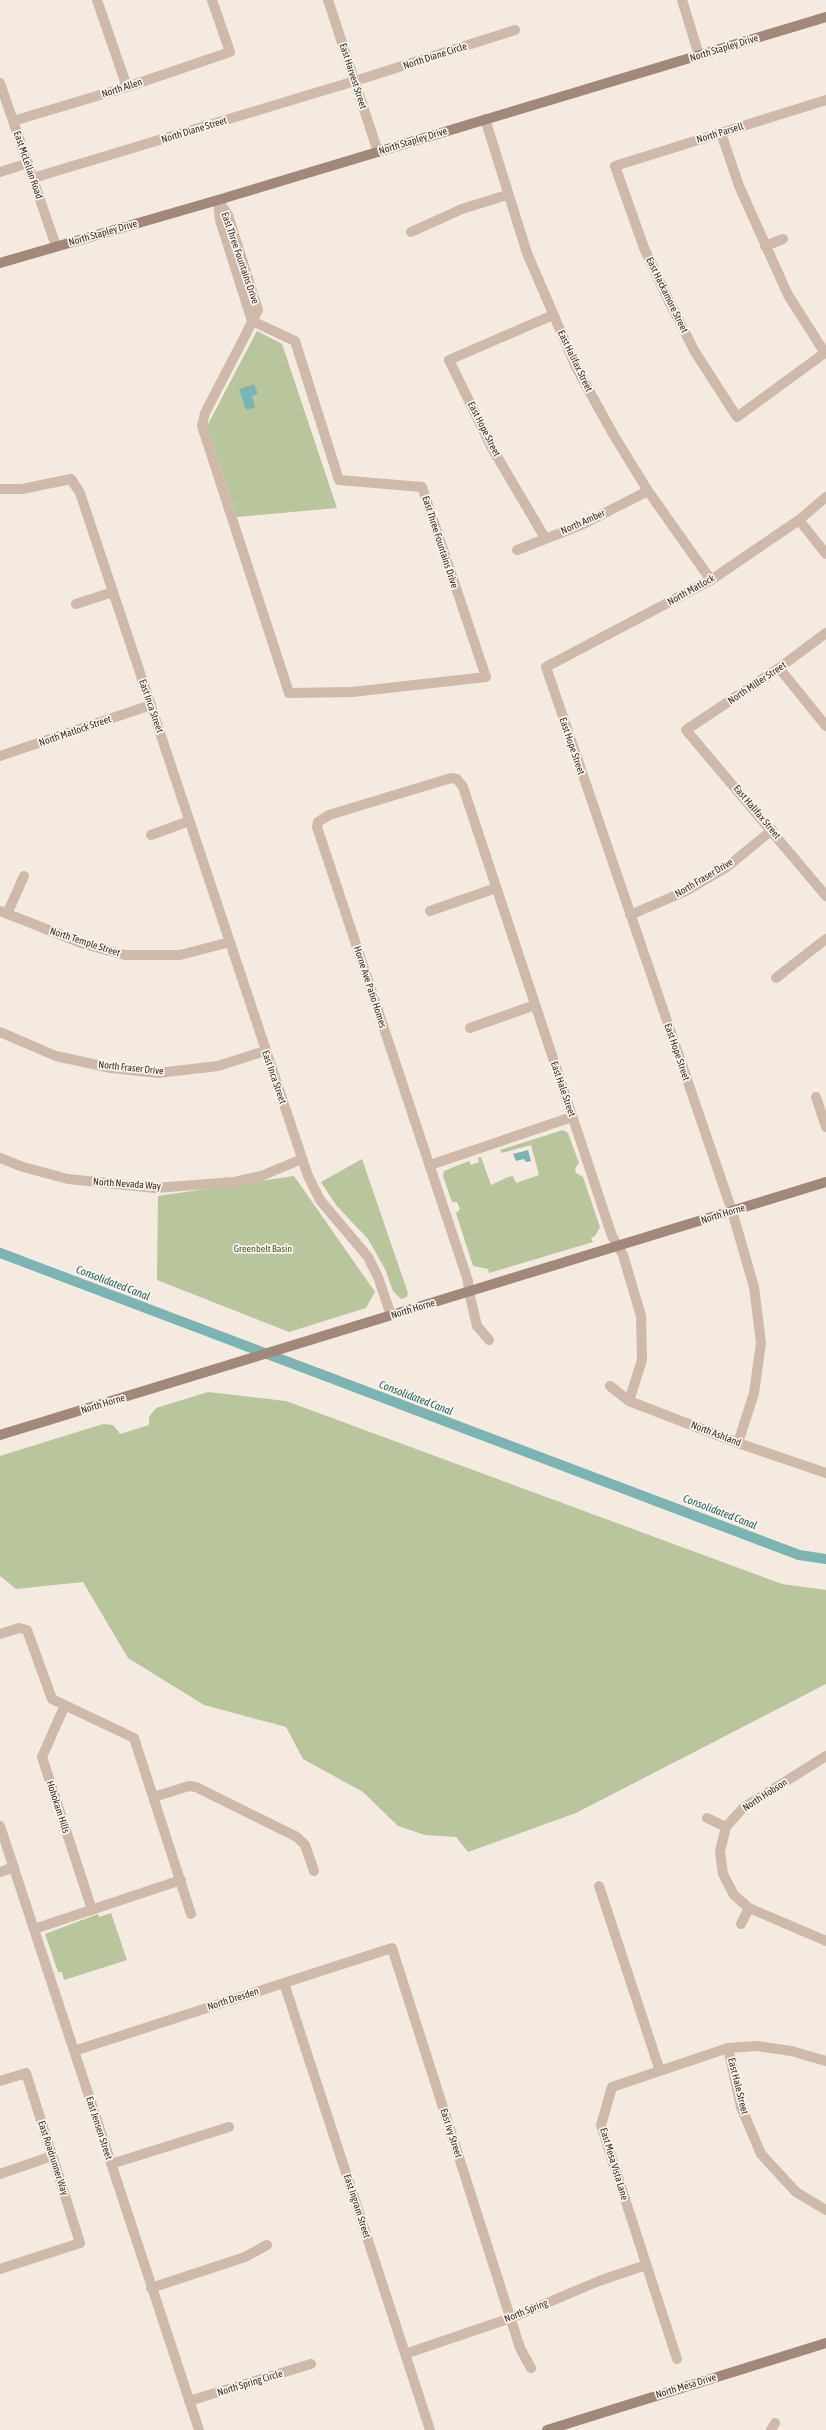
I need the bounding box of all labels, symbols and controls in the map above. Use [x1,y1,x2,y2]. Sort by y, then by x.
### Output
street label: North Stapley Drive [688,32,760,64]
street label: North Diane Circle [402,40,468,72]
street label: East Harvest Street [337,42,369,110]
street label: North Allen [100,76,144,100]
street label: North Diane Street [160,114,228,146]
street label: North Parsell [695,120,745,146]
street label: North Stapley Drive [377,125,449,157]
street label: East McLellan Road [11,130,45,200]
street label: East Three Fountains Drive [219,211,261,305]
street label: North Stapley Drive [67,217,139,249]
street label: East Hackamore Street [644,255,690,335]
street label: East Halifax Street [555,328,595,394]
street label: East Hope Street [465,400,503,458]
street label: East Three Fountains Drive [419,494,461,590]
street label: North Amber [559,507,607,537]
street label: North Matlock [665,572,717,608]
street label: North Miller Street [726,659,788,707]
street label: East Inca Street [136,678,166,734]
street label: North Matlock Street [37,713,113,749]
street label: East Hope Street [557,716,587,776]
street label: East Halifax Street [731,783,783,841]
street label: North Fraser Drive [673,856,735,900]
street label: North Temple Street [48,925,122,959]
street label: Horne Ave Patio Homes [351,945,389,1029]
street label: East Hope Street [662,1022,692,1082]
street label: East Inca Street [259,1049,289,1105]
street label: North Fraser Drive [98,1059,164,1077]
street label: East Hale Street [548,1060,578,1118]
street label: North Nevada Way [93,1176,161,1192]
street label: North Horne [700,1202,746,1226]
park label: Greenbelt Basin [234,1243,292,1255]
water label: Consolidated Canal [74,1263,152,1303]
street label: North Horne [390,1297,436,1321]
water label: Consolidated Canal [377,1378,455,1418]
street label: North Horne [80,1392,126,1416]
street label: North Ashland [689,1419,743,1449]
water label: Consolidated Canal [681,1492,759,1532]
street label: North Hobson [740,1776,790,1814]
street label: Hohokam Hills [44,1779,72,1835]
street label: North Dresden [206,1985,260,2013]
street label: East Hale Street [725,2057,751,2115]
street label: East Jensen Street [83,2095,115,2161]
street label: East Ivy Street [437,2107,465,2159]
street label: East Roadrunner Way [35,2119,71,2197]
street label: East Mesa Vista Lane [597,2126,631,2202]
street label: East Ingram Street [341,2173,373,2239]
street label: North Spring [502,2297,550,2325]
street label: North Spring Circle [216,2367,284,2399]
street label: North Mesa Drive [654,2371,718,2401]

